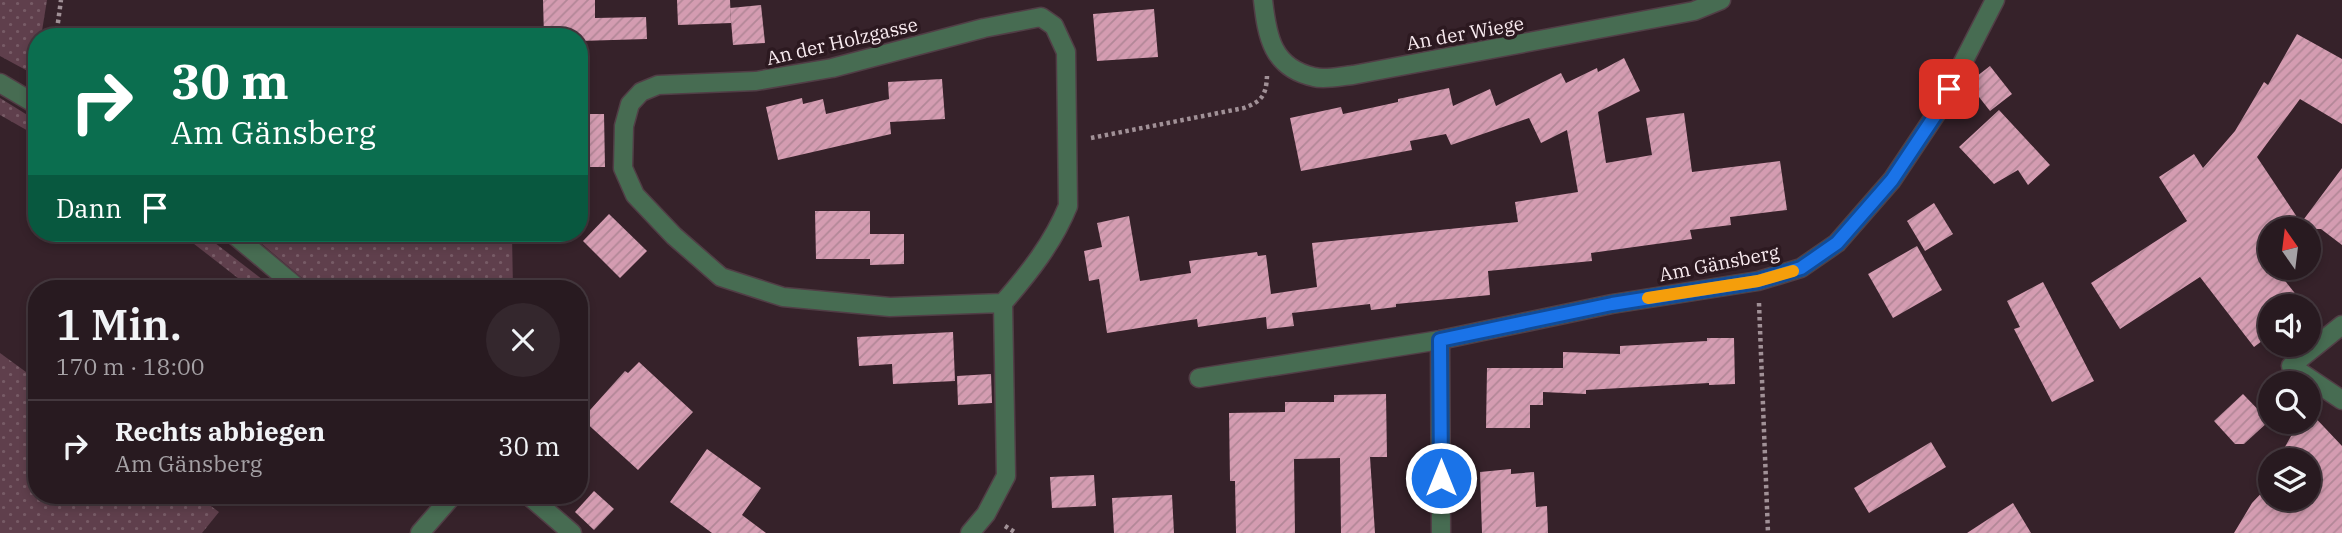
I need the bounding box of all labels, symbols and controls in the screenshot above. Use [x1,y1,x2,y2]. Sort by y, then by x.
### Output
street label: An der Wiege [1404,11,1526,55]
street label: An der Holzgasse [764,12,920,70]
text: 30 m [171,49,289,112]
icon: right [56,56,147,147]
pin [1919,59,1979,119]
icon: arrive [1930,70,1968,108]
text: Am Gänsberg [171,111,376,153]
icon: arrive [136,189,174,227]
text: Dann [56,191,122,225]
north arrow [2258,217,2320,280]
map controls [2258,217,2321,511]
street label: Am Gänsberg [1657,239,1782,286]
button: sound [2258,294,2321,357]
text: 1 Min. [56,297,182,352]
button: close [486,303,560,377]
text: 170 m · 18:00 [56,351,205,381]
button: search [2258,371,2321,434]
text: Rechts abbiegen [115,414,325,448]
icon: right [56,427,94,465]
text: 30 m [498,429,560,463]
position arrow [1404,441,1478,515]
text: Am Gänsberg [115,448,262,478]
button: layers [2258,448,2321,511]

